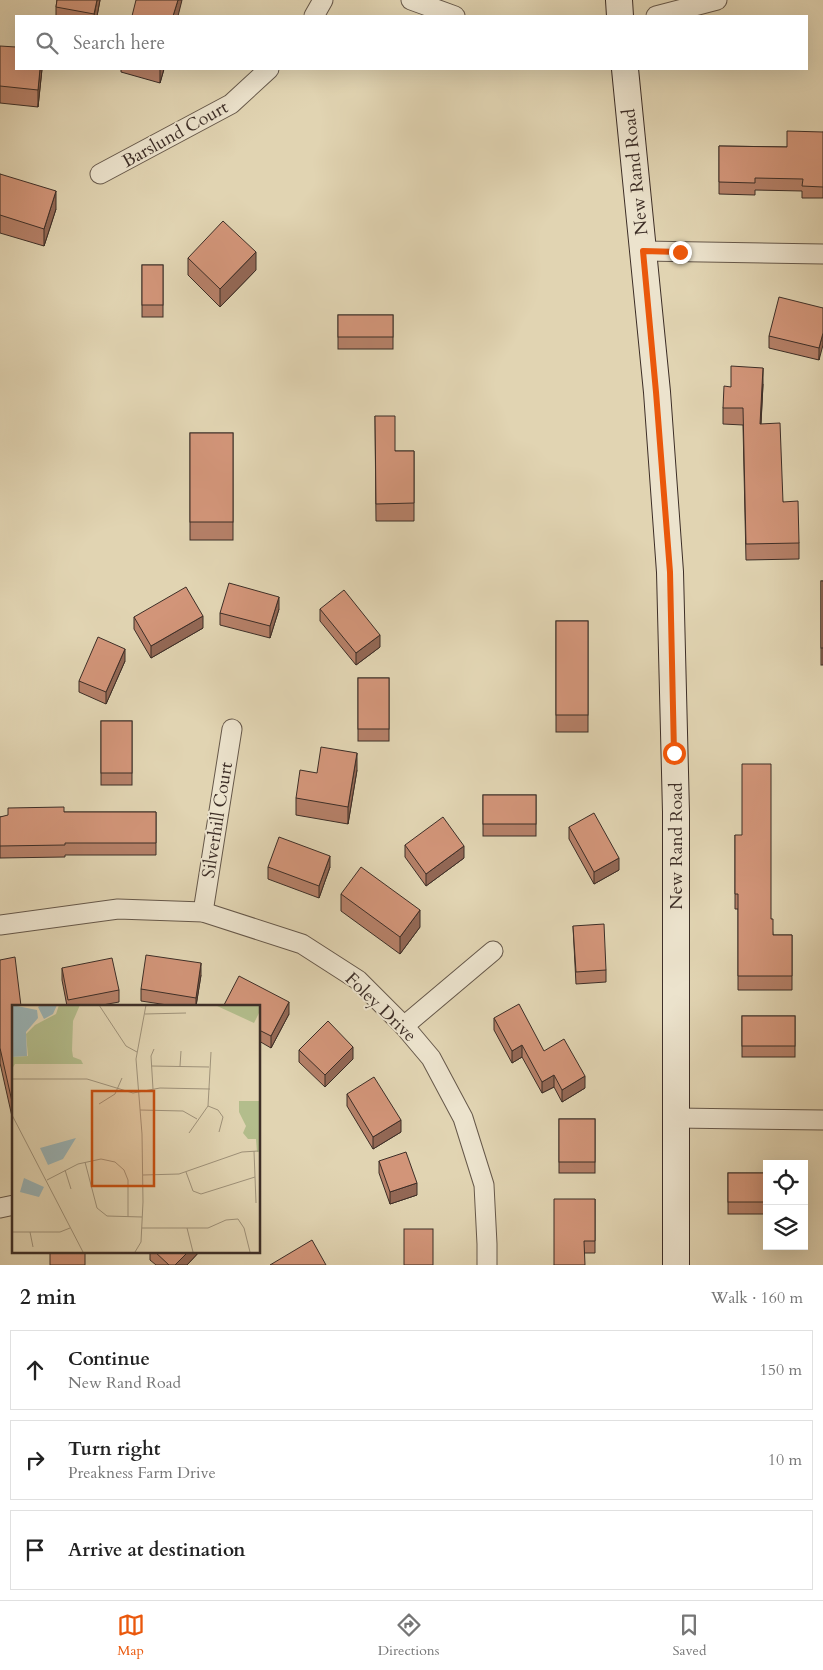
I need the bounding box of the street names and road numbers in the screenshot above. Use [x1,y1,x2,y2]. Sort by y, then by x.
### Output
street label: Barslund Court [118,95,233,174]
street label: New Rand Road [616,107,655,237]
street label: Silverhill Court [196,760,239,880]
street label: New Rand Road [664,782,689,910]
street label: Foley Drive [339,967,422,1048]

